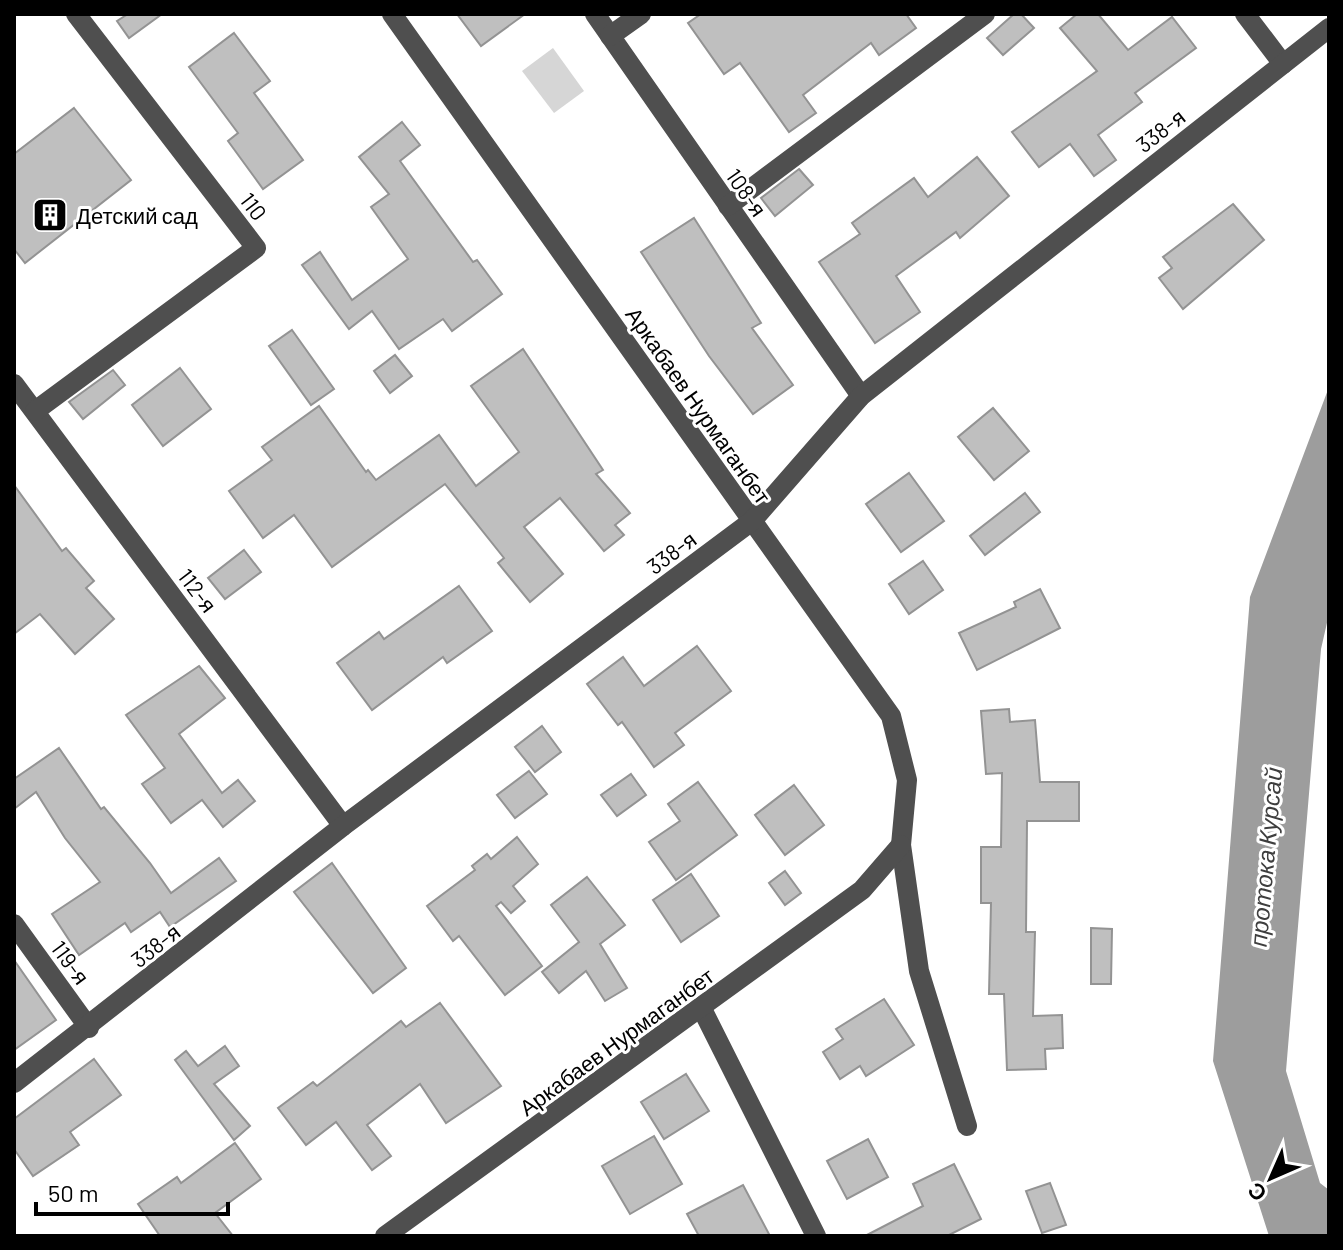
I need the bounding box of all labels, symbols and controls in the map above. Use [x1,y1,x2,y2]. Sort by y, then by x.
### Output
street label: 338-я [1130,103,1190,157]
street label: 108-я [721,163,773,221]
street label: 110 [235,187,273,225]
building icon: Детский сад [31,196,69,234]
place label: Детский сад [76,202,198,229]
street label: Аркабаев Нурмаганбет [620,302,777,509]
street label: 338-я [641,525,701,579]
street label: 112-я [173,563,223,617]
water label: протока Курсай [1243,766,1287,948]
street label: 338-я [125,918,185,972]
street label: 119-я [47,935,95,989]
street label: Аркабаев Нурмаганбет [514,962,719,1121]
north arrow [1231,1138,1311,1218]
scale bar [36,1166,228,1216]
text: 50 m [48,1178,99,1207]
text: С [1241,1178,1271,1208]

